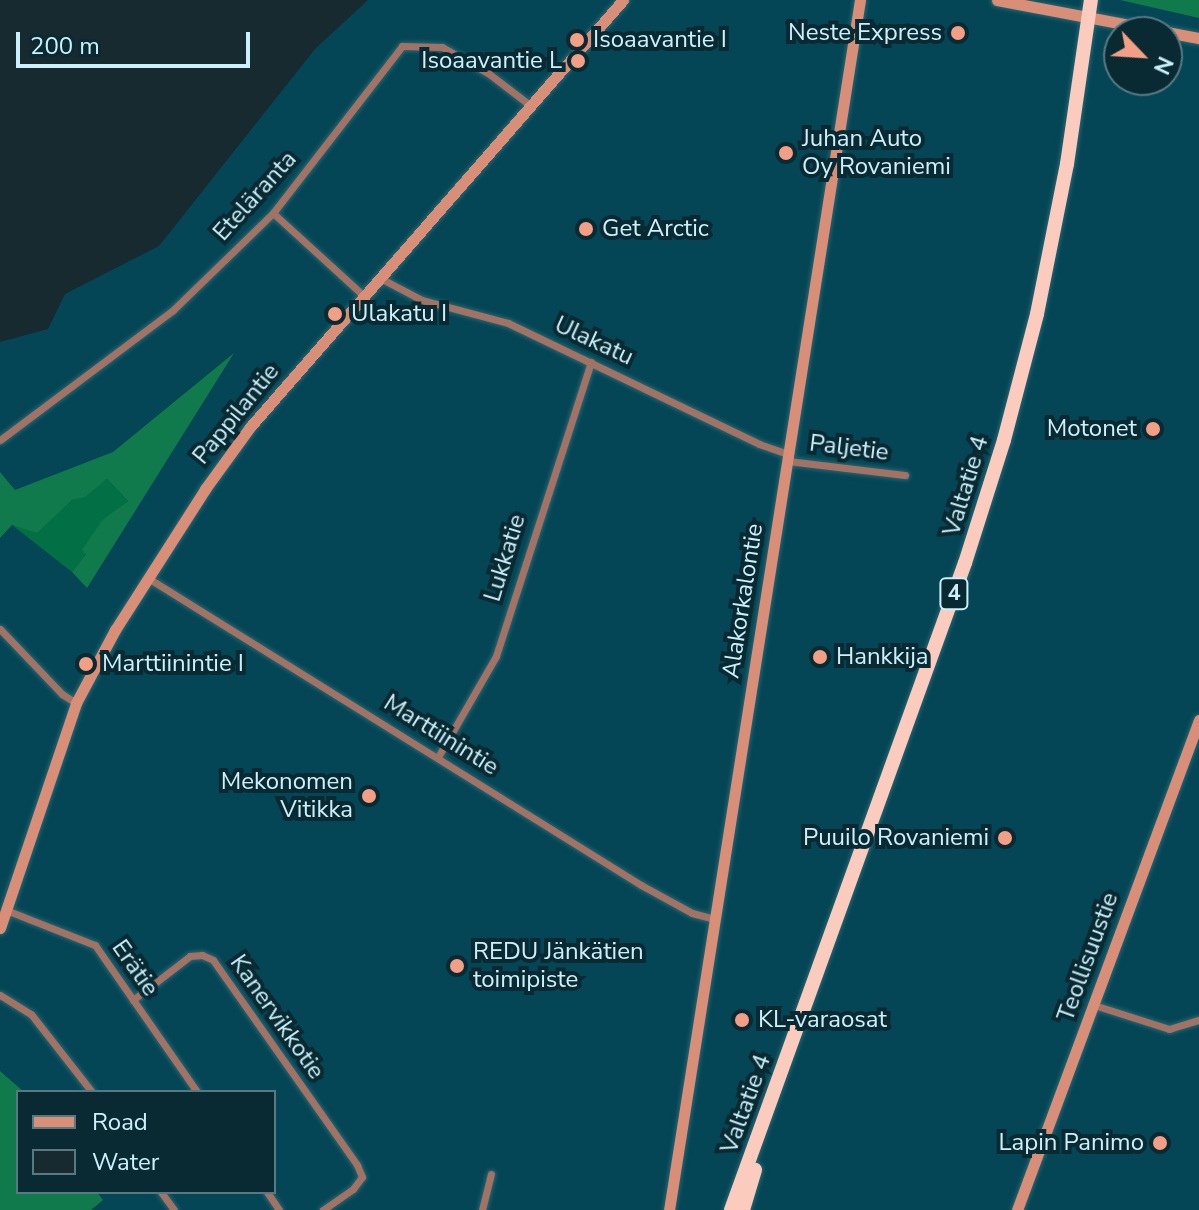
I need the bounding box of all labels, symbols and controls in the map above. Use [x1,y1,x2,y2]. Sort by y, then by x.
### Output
scale bar [20,16,254,66]
north arrow [1103,16,1183,96]
place label: Neste Express [788,19,942,47]
marker: Neste Express [949,24,967,42]
place label: Isoaavantie I [593,26,727,54]
text: 200 m [30,30,100,62]
marker: Isoaavantie I [568,31,586,49]
place label: Isoaavantie L [421,47,562,75]
text: N [1146,51,1180,79]
marker: Isoaavantie L [569,52,587,70]
place label: Juhan Auto Oy Rovaniemi [802,125,951,181]
marker: Juhan Auto Oy Rovaniemi [777,144,795,162]
street label: Eteläranta [207,145,303,247]
place label: Get Arctic [602,215,709,243]
marker: Get Arctic [577,220,595,238]
place label: Ulakatu I [351,300,447,328]
marker: Ulakatu I [326,305,344,323]
street label: Ulakatu [550,310,638,372]
street label: Pappilantie [187,358,285,470]
place label: Motonet [1047,415,1137,443]
marker: Motonet [1144,420,1162,438]
street label: Paljetie [808,429,890,467]
street label: Valtatie 4 [937,432,995,540]
street label: Lukkatie [478,511,532,605]
street label: Alakorkalontie [717,522,769,680]
road number: 4 [938,576,970,612]
place label: Hankkija [836,643,929,671]
marker: Hankkija [811,648,829,666]
place label: Marttiinintie I [102,650,244,678]
marker: Marttiinintie I [77,655,95,673]
street label: Marttiinintie [378,688,504,782]
place label: Mekonomen Vitikka [221,768,353,824]
marker: Mekonomen Vitikka [360,787,378,805]
place label: Puuilo Rovaniemi [803,824,989,852]
marker: Puuilo Rovaniemi [996,829,1014,847]
street label: Teollisuustie [1051,889,1125,1025]
street label: Erätie [105,934,165,1002]
place label: REDU Jänkätien toimipiste [473,938,644,994]
street label: Kanervikkotie [224,949,330,1085]
marker: REDU Jänkätien toimipiste [448,957,466,975]
place label: KL-varaosat [758,1006,887,1034]
marker: KL-varaosat [733,1011,751,1029]
street label: Valtatie 4 [715,1051,777,1157]
legend [16,1090,276,1194]
text: Road [92,1106,148,1138]
place label: Lapin Panimo [998,1129,1144,1157]
marker: Lapin Panimo [1151,1134,1169,1152]
text: Water [92,1146,159,1178]

